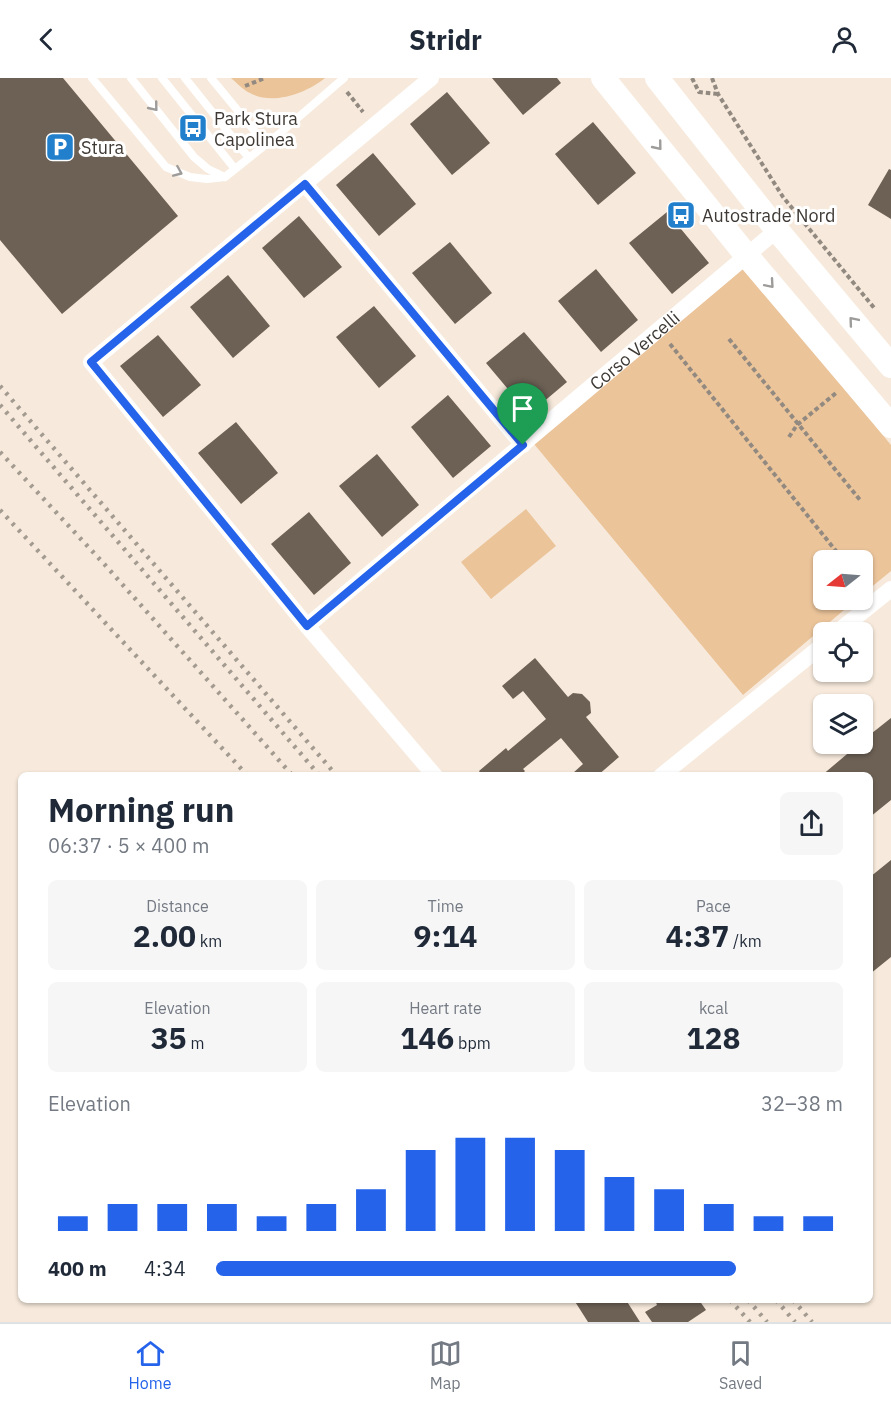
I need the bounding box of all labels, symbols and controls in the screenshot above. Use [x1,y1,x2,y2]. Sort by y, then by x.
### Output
text: Stridr [409,22,482,57]
icon: back [30,23,63,56]
icon: person [828,23,861,56]
one-way arrow [147,100,158,111]
place label: Park Stura Capolinea [214,107,298,151]
bus stop icon: Park Stura Capolinea [177,112,209,144]
parking icon: Stura [44,131,76,163]
place label: Stura [81,136,125,159]
one-way arrow [651,140,662,151]
one-way arrow [171,165,182,177]
bus stop icon: Autostrade Nord [665,199,697,231]
place label: Autostrade Nord [702,204,836,227]
one-way arrow [763,277,774,288]
street label: Corso Vercelli [584,306,684,395]
one-way arrow [850,317,861,328]
pin [497,383,548,445]
icon: arrive [506,392,539,425]
north arrow [813,550,873,610]
map controls [813,550,873,754]
button: locate [813,622,873,682]
button: layers [813,694,873,754]
text: Morning run [48,788,234,831]
button: share [780,792,843,855]
text: 06:37 · 5 × 400 m [48,832,209,859]
text: Distance [146,896,209,916]
text: Time [428,896,463,916]
text: Pace [696,896,731,916]
text: 2.00 [133,916,196,955]
text: 9:14 [414,916,477,955]
text: 4:37 [665,916,729,955]
text: km [196,931,222,951]
text: /km [729,931,762,951]
text: Elevation [144,998,211,1018]
text: Heart rate [409,998,482,1018]
text: kcal [699,998,728,1018]
text: 35 [151,1018,187,1057]
text: 146 [400,1018,454,1057]
text: 128 [687,1018,741,1057]
text: m [187,1033,204,1053]
text: bpm [454,1033,491,1053]
text: Elevation [48,1090,131,1117]
text: 32–38 m [761,1090,843,1117]
text: 400 m [48,1255,107,1282]
text: 4:34 [144,1255,186,1282]
tab: Home [129,1337,172,1393]
tab: Map [429,1337,462,1393]
tab: Saved [719,1337,762,1393]

